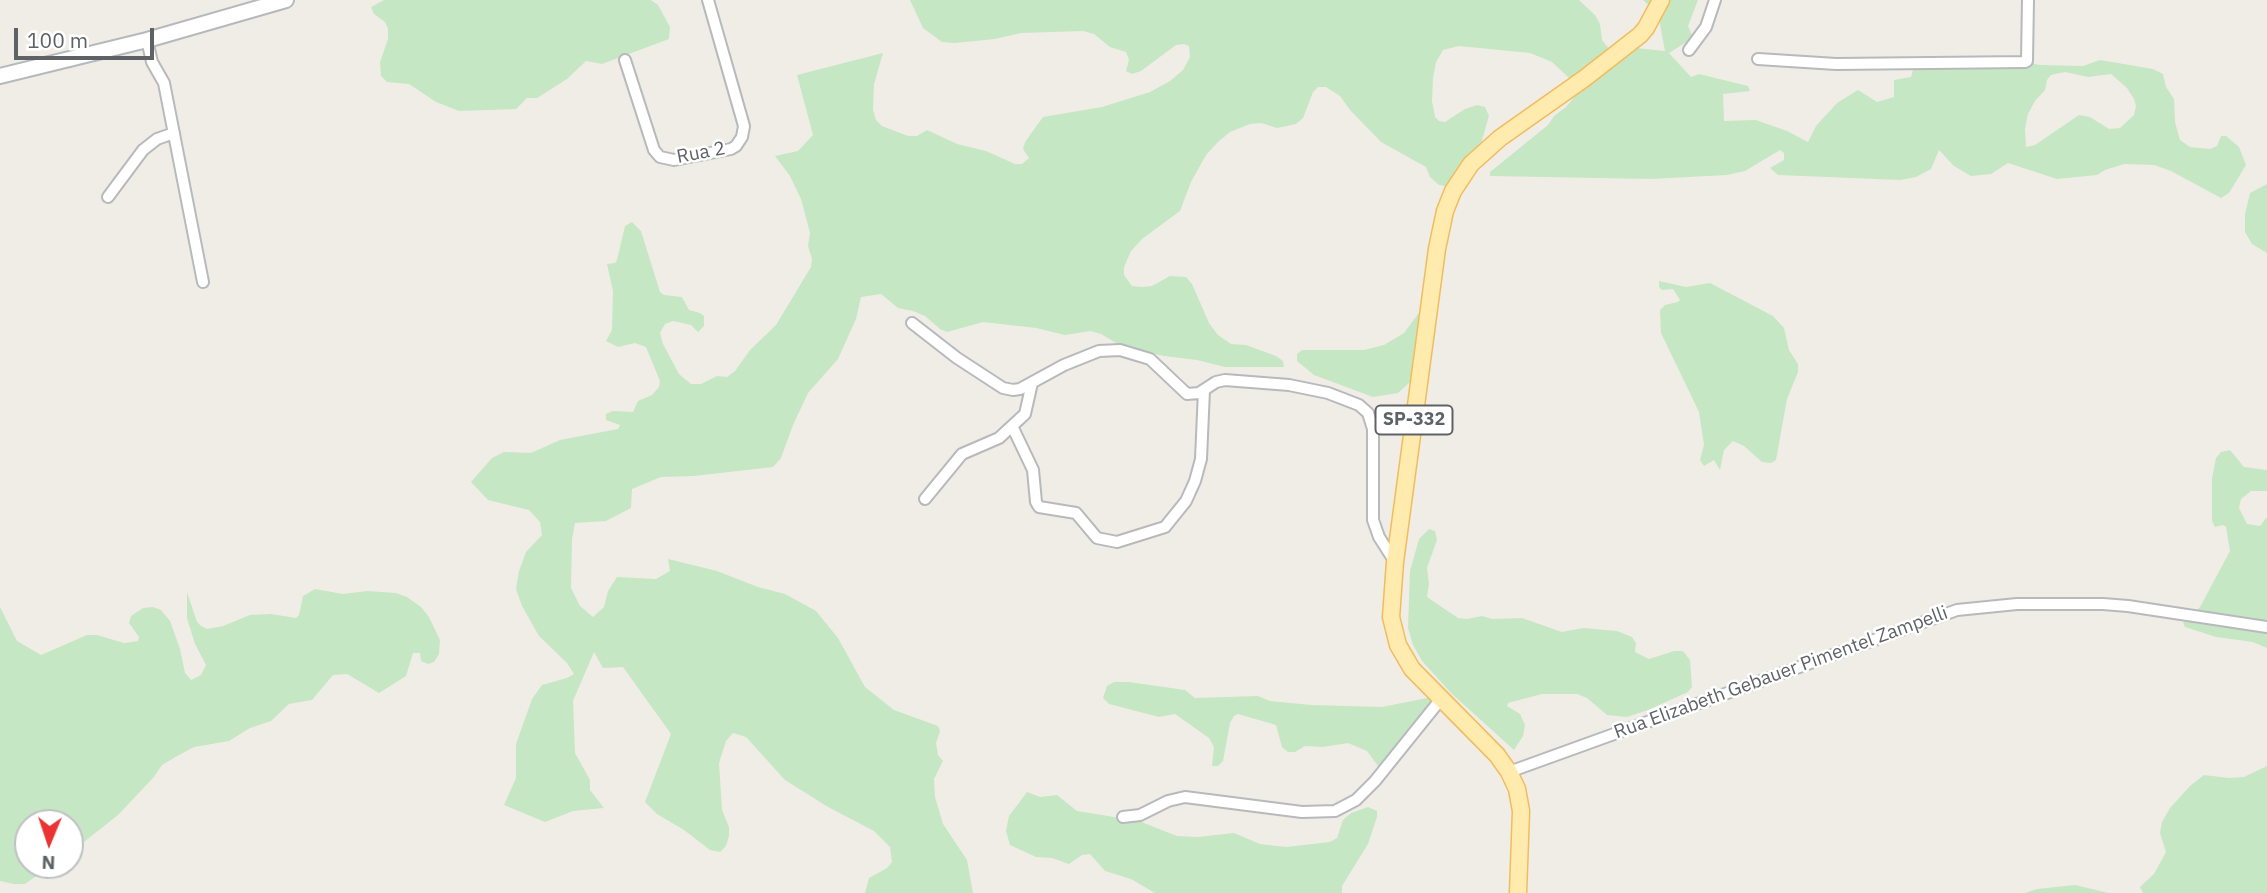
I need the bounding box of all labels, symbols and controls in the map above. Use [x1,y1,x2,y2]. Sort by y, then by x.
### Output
scale bar [18,14,158,58]
text: 100 m [27,26,88,54]
street label: Rua 2 [675,137,727,169]
road number: SP-332 [1376,406,1452,434]
street label: Rua Elizabeth Gebauer Pimentel Zampelli [1611,602,1951,744]
north arrow [14,809,84,879]
text: N [41,851,56,875]

